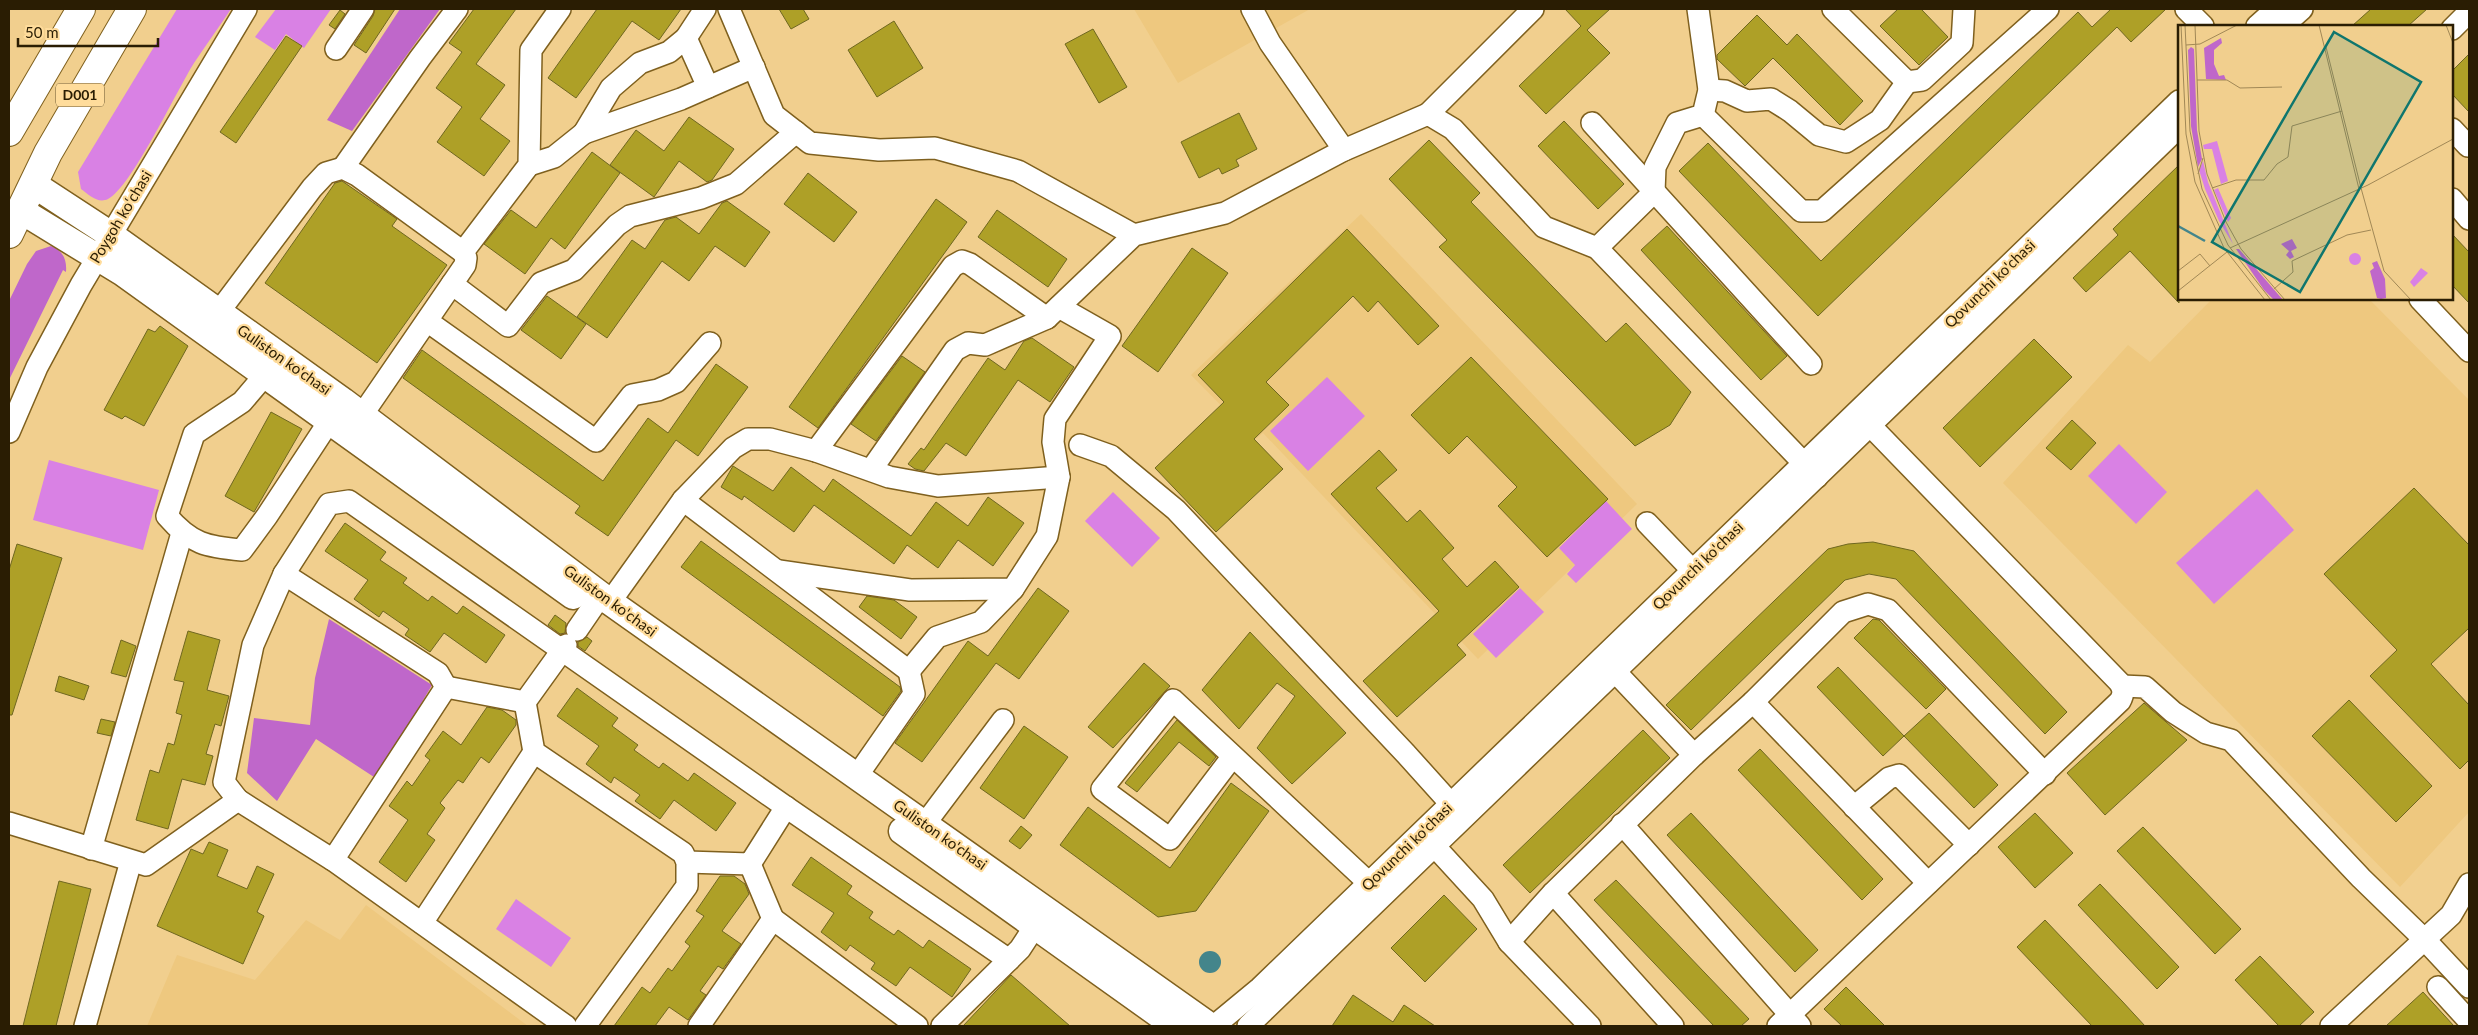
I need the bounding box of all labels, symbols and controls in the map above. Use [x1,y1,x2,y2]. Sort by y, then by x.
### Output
scale bar [18,15,158,47]
text: 50 m [25,23,59,41]
inset map [2178,25,2453,300]
road number: D001 [56,84,104,106]
street label: Poygoh koʻchasi [85,167,155,266]
street label: Qovunchi ko'chasi [1940,236,2038,331]
street label: Guliston ko'chasi [234,320,335,398]
street label: Qovunchi ko'chasi [1648,518,1746,613]
street label: Guliston ko'chasi [561,561,660,640]
street label: Guliston ko'chasi [890,795,991,873]
street label: Qovunchi ko'chasi [1357,799,1455,894]

